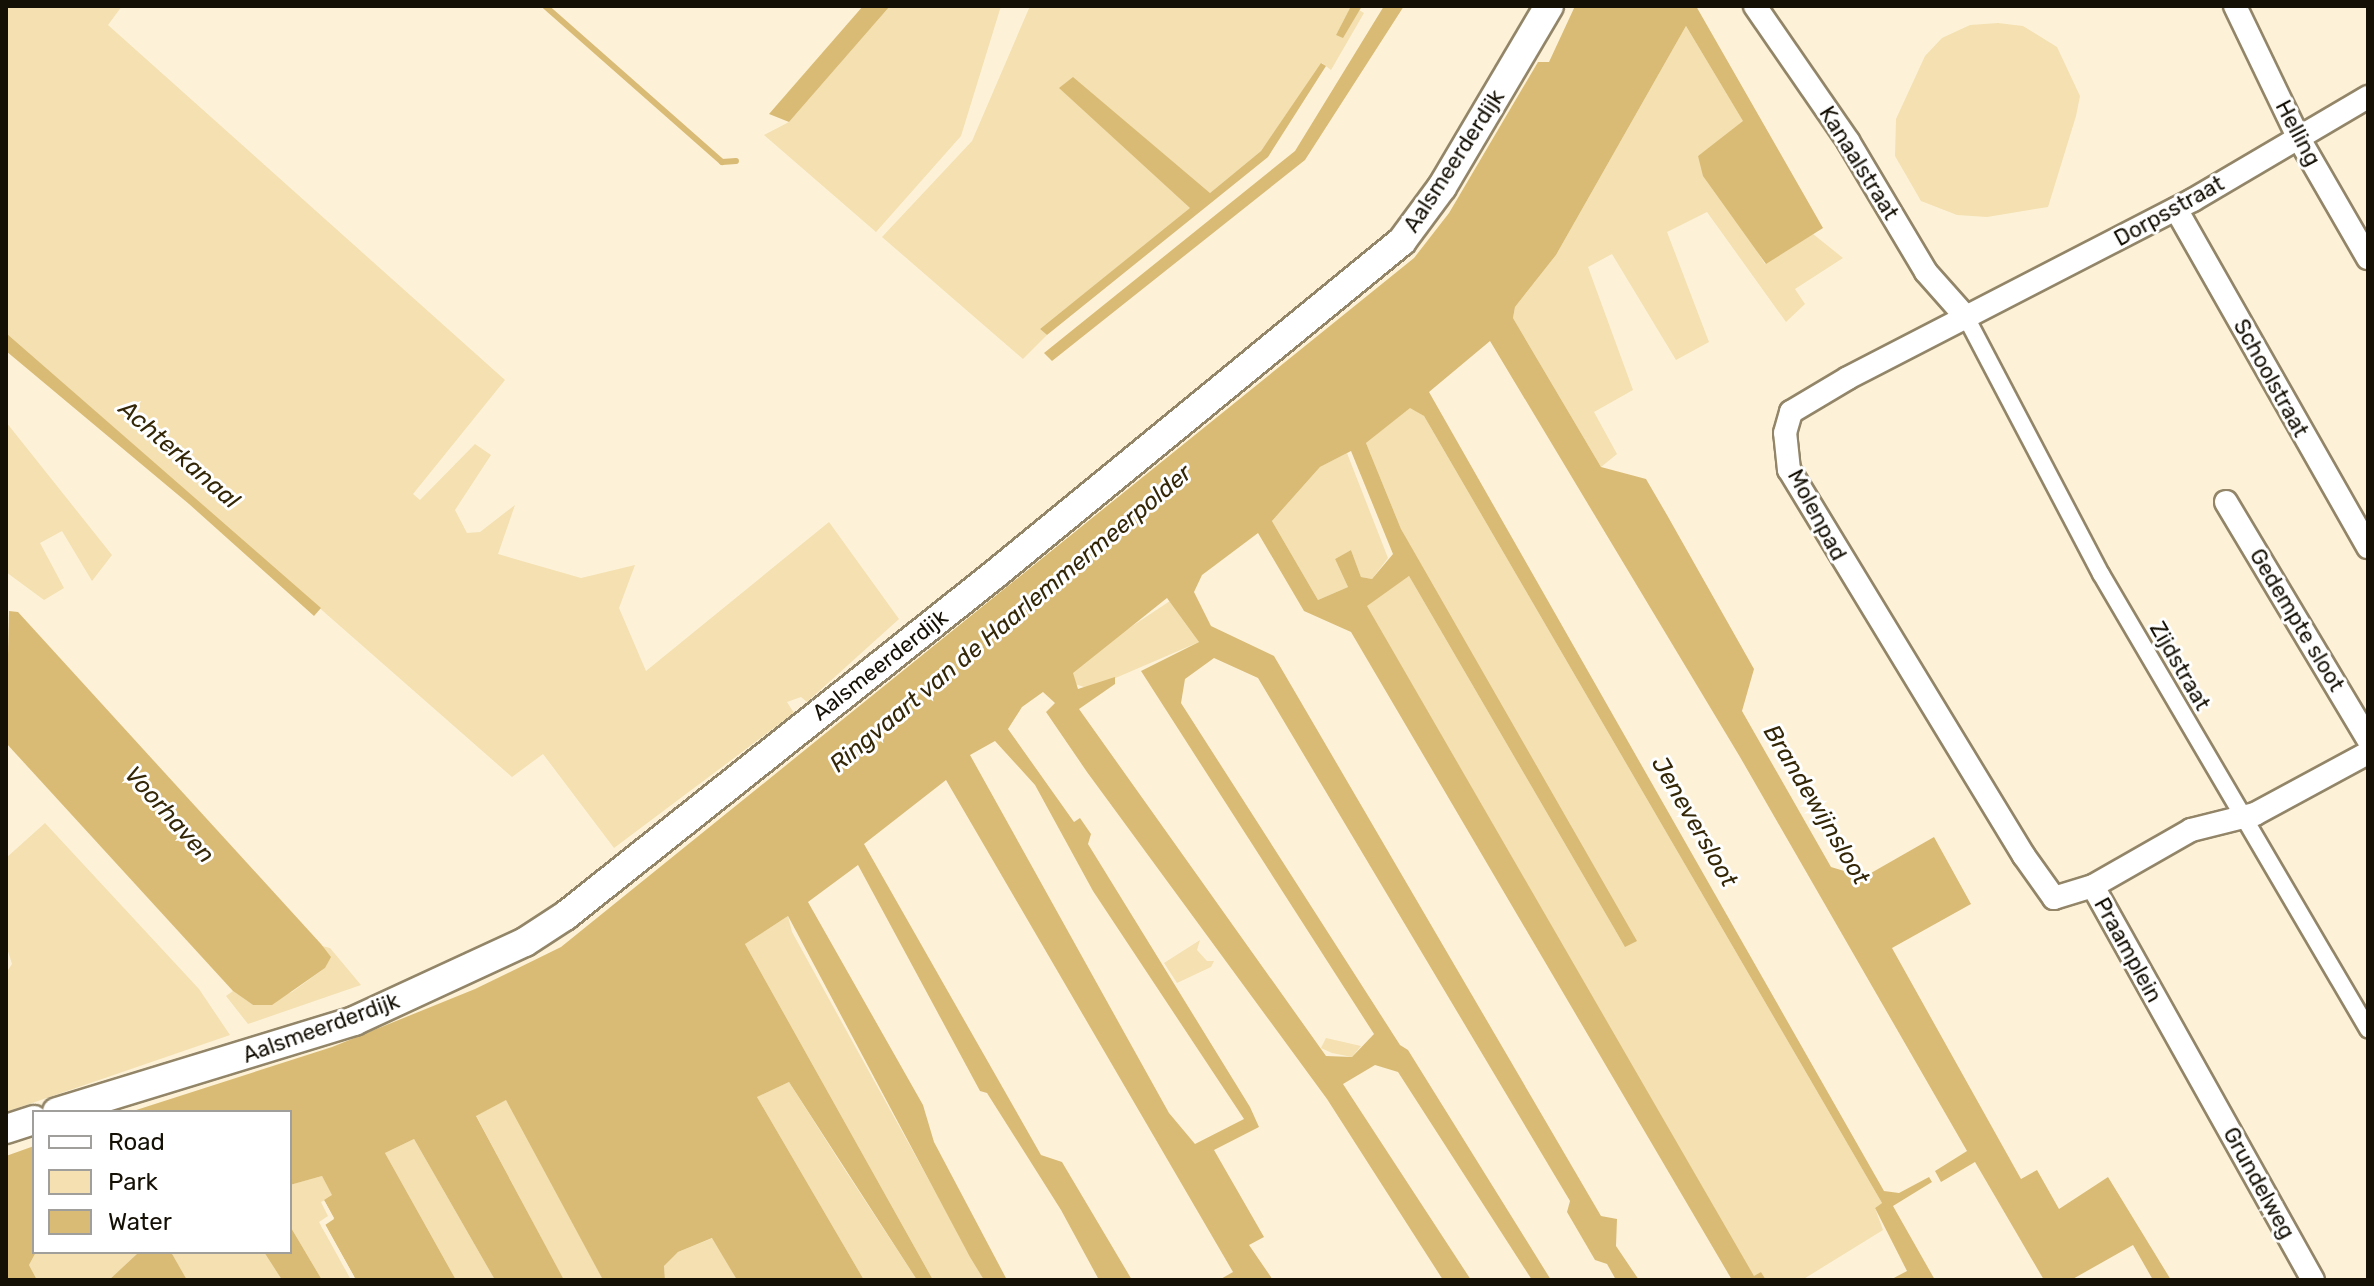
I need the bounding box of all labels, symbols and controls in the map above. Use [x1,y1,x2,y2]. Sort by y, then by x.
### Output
street label: Aalsmeerderdijk [1398,85,1510,237]
street label: Helling [2270,96,2326,170]
street label: Kanaalstraat [1814,101,1904,225]
street label: Dorpsstraat [2110,170,2228,252]
street label: Schoolstraat [2228,314,2314,442]
water label: Achterkanaal [113,395,245,515]
water label: Ringvaart van de Haarlemmermeerpolder [824,459,1198,779]
street label: Molenpad [1782,465,1852,565]
street label: Gedempte sloot [2244,544,2350,696]
street label: Aalsmeerderdijk [807,604,953,726]
street label: Zijdstraat [2144,617,2216,715]
water label: Brandewijnsloot [1757,720,1875,890]
water label: Jeneversloot [1645,752,1743,892]
water label: Voorhaven [118,761,220,869]
street label: Praamplein [2088,893,2168,1007]
street label: Aalsmeerderdijk [239,987,403,1069]
legend [32,1110,292,1254]
street label: Grundelweg [2218,1123,2300,1243]
text: Road [108,1128,165,1156]
text: Park [108,1168,158,1196]
text: Water [108,1208,172,1236]

